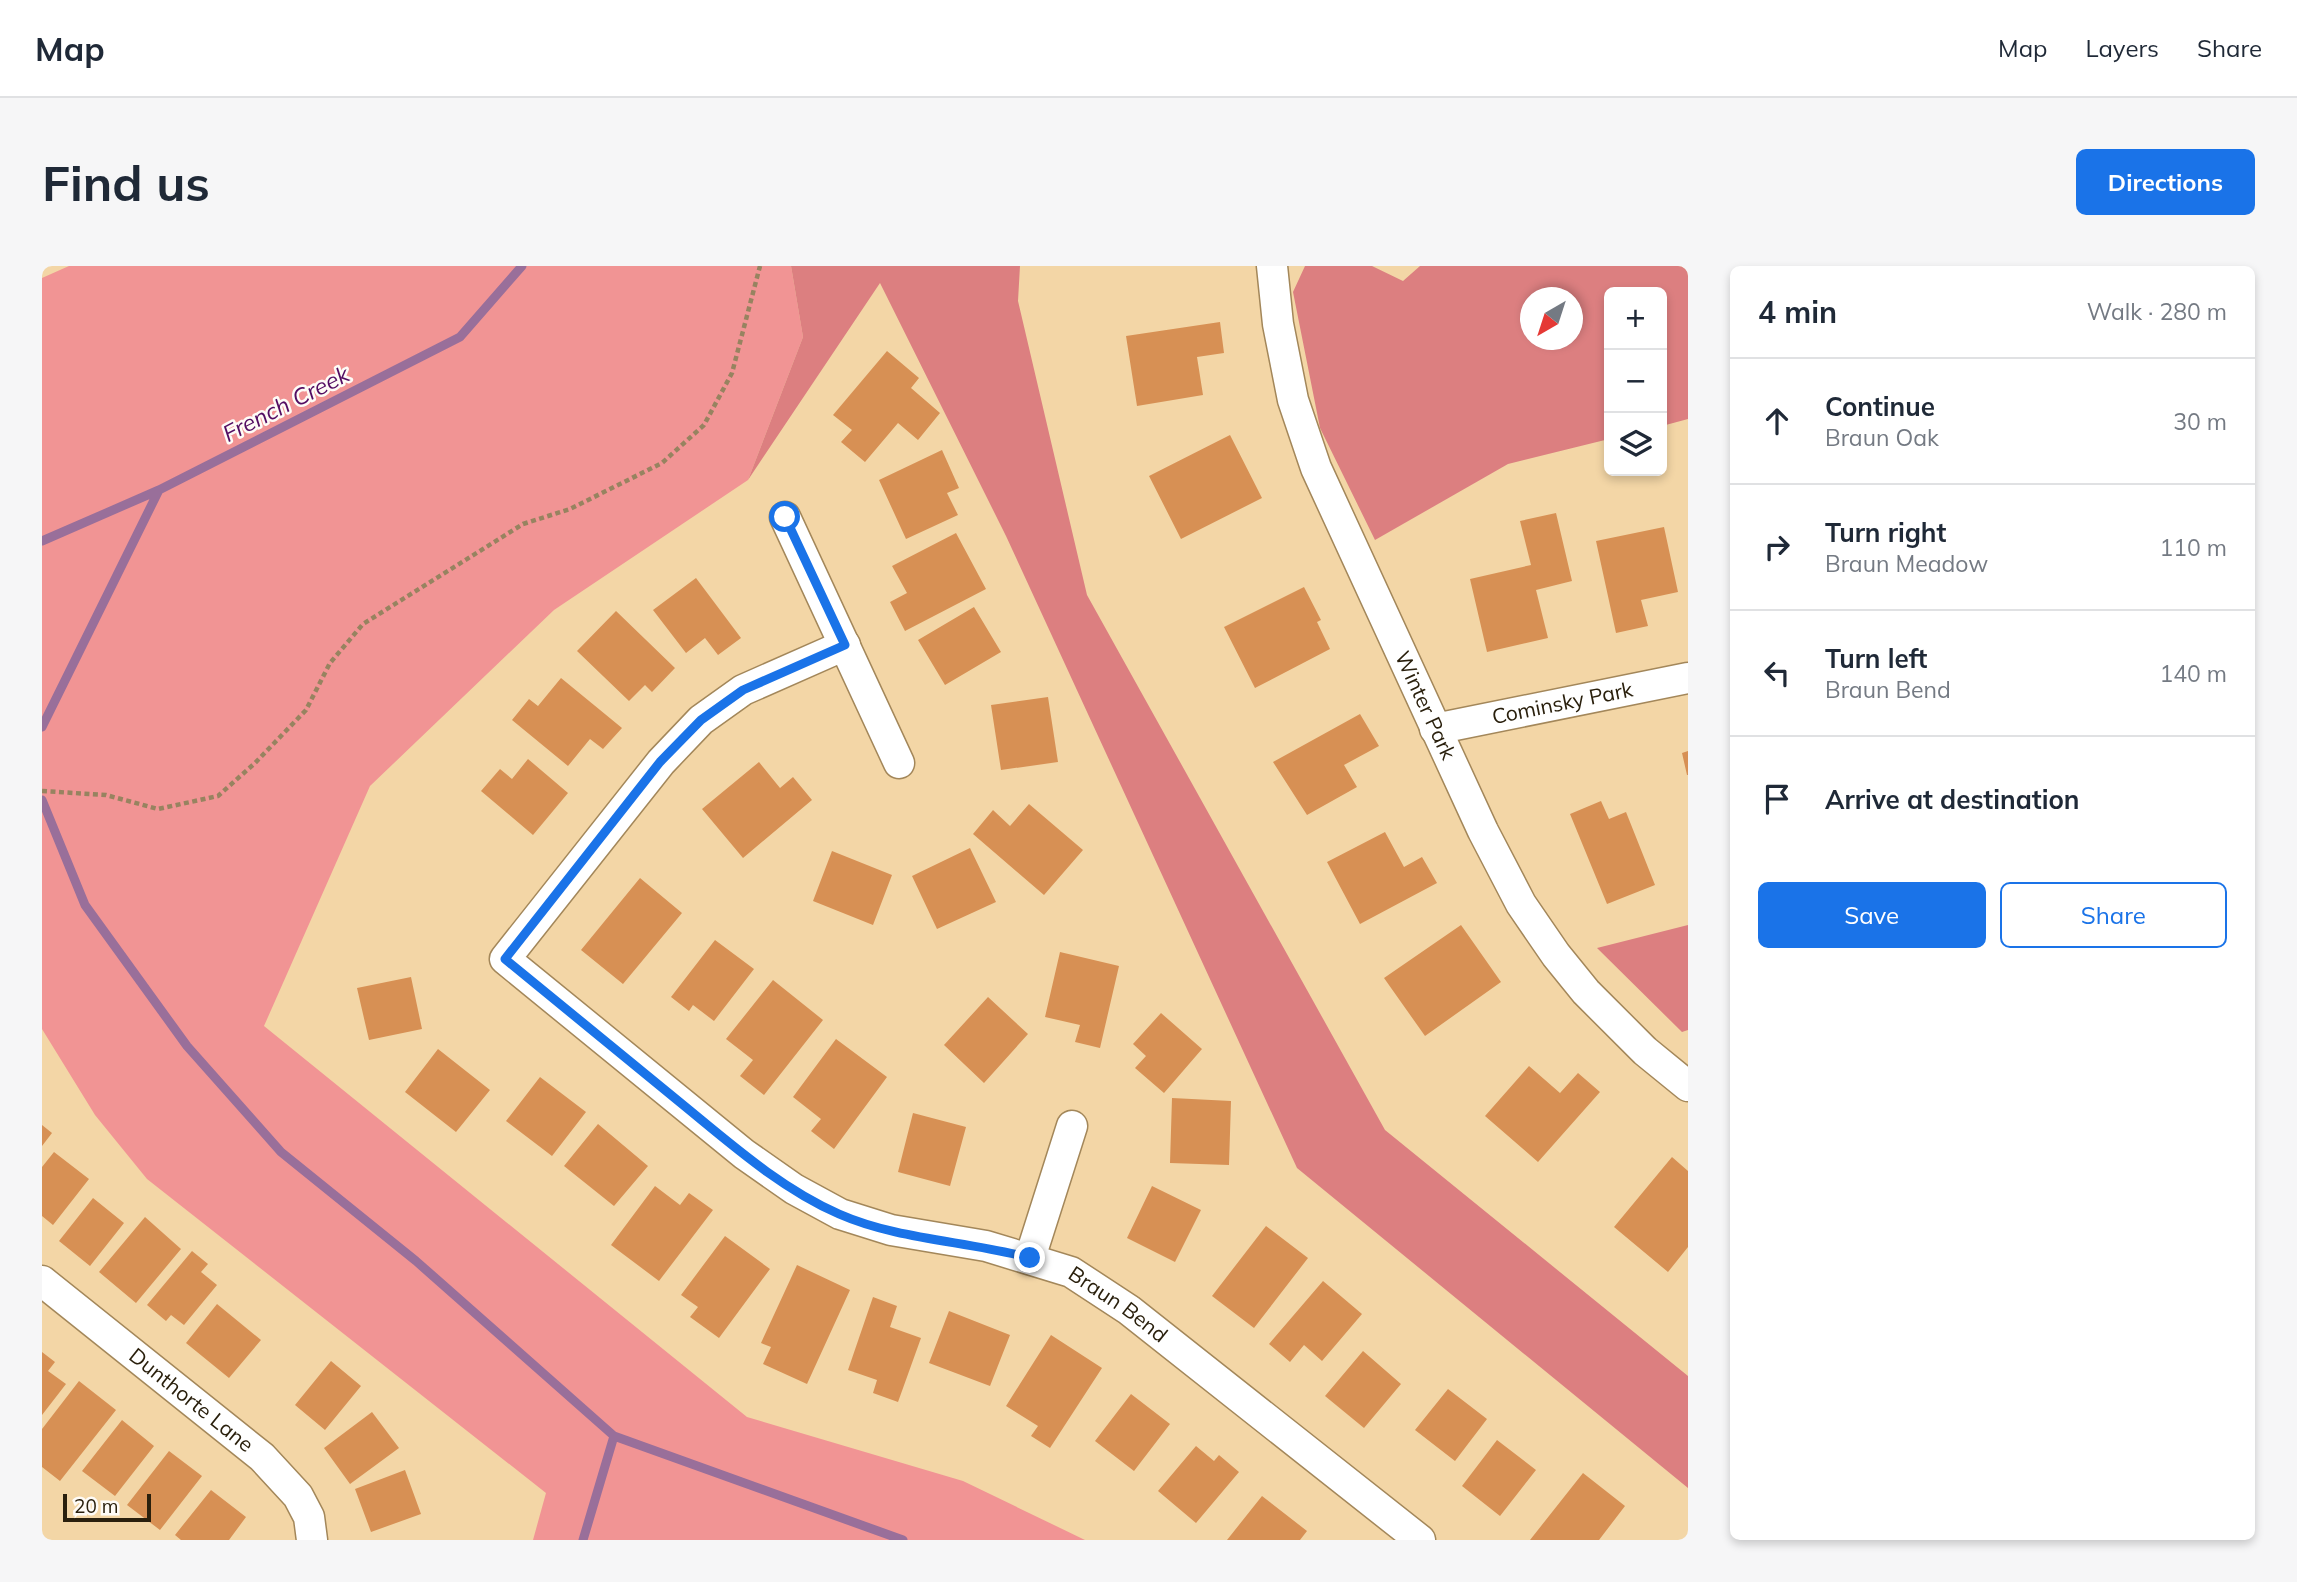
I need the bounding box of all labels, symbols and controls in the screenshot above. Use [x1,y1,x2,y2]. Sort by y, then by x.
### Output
text: Map [35,28,105,69]
text: Map [1998,33,2047,63]
text: Layers [2085,33,2159,63]
text: Share [2197,33,2262,63]
button: Directions [2076,149,2255,215]
text: Find us [42,152,210,213]
north arrow [1520,287,1583,350]
map controls [1604,287,1667,476]
button: + [1604,287,1667,350]
text: 4 min [1758,293,1837,331]
text: Walk · 280 m [2087,297,2227,326]
button: − [1604,350,1667,413]
water label: French Creek [217,359,355,448]
text: Continue [1825,390,1935,423]
icon: ahead [1758,402,1796,440]
text: 30 m [2173,407,2227,436]
button: layers [1604,413,1667,476]
text: Braun Oak [1825,423,1939,452]
route start [769,501,800,532]
text: Turn right [1825,516,1946,549]
icon: right [1758,528,1796,566]
text: 110 m [2159,533,2227,562]
text: Braun Meadow [1825,549,1988,578]
text: Turn left [1825,642,1927,675]
street label: Winter Park [1390,647,1462,764]
icon: left [1758,654,1796,692]
text: 140 m [2159,659,2227,688]
street label: Cominsky Park [1489,675,1635,729]
text: Braun Bend [1825,675,1951,704]
icon: arrive [1758,780,1796,818]
text: Arrive at destination [1825,783,2080,816]
button: Save [1758,882,1986,948]
button: Share [2000,882,2227,948]
route end [1014,1242,1045,1273]
street label: Braun Bend [1064,1260,1173,1347]
street label: Dunthorte Lane [124,1342,259,1457]
scale bar [63,1491,150,1523]
text: 20 m [74,1494,118,1518]

